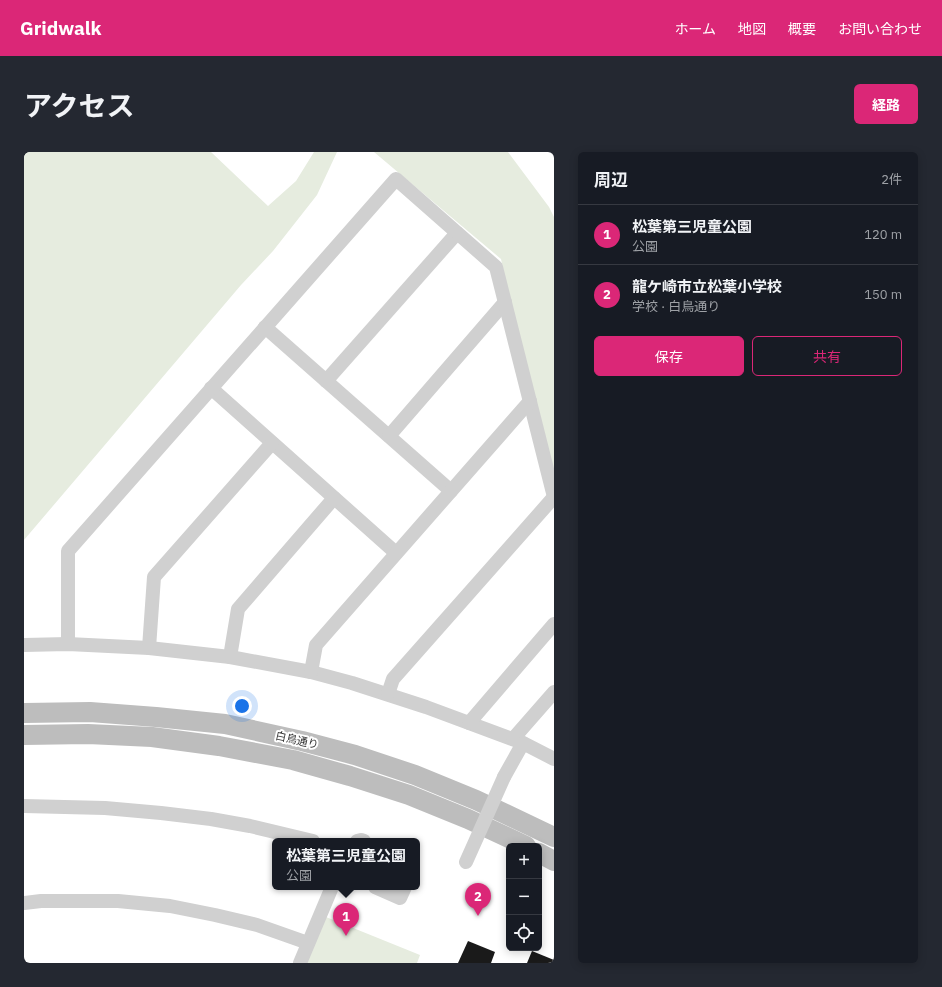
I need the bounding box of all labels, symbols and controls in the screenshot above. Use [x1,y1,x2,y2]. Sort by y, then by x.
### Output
text: Gridwalk [20,16,102,40]
text: ホーム [674,20,716,38]
text: 地図 [738,20,766,38]
text: 概要 [788,20,816,38]
text: お問い合わせ [838,20,922,38]
button: 経路 [854,84,918,124]
text: アクセス [24,87,135,124]
text: 周辺 [594,169,628,191]
text: 2件 [881,171,902,188]
text: 松葉第三児童公園 [632,217,752,236]
text: 1 [603,226,611,243]
text: 120 m [864,226,902,243]
text: 公園 [632,238,658,255]
text: 龍ケ崎市立松葉小学校 [632,277,782,296]
text: 2 [603,286,611,303]
text: 150 m [864,286,902,303]
text: 学校 · 白鳥通り [632,298,720,315]
button: 保存 [594,336,744,376]
button: 共有 [752,336,902,376]
your location [232,696,252,716]
street label: 白鳥通り [274,728,320,752]
popup [272,838,420,890]
map controls [506,843,542,951]
button: + [506,843,542,879]
text: 松葉第三児童公園 [286,846,406,865]
text: 公園 [286,867,312,884]
button: − [506,879,542,915]
pin: 2 [465,883,491,916]
pin: 1 [333,903,359,936]
button: locate [506,915,542,951]

